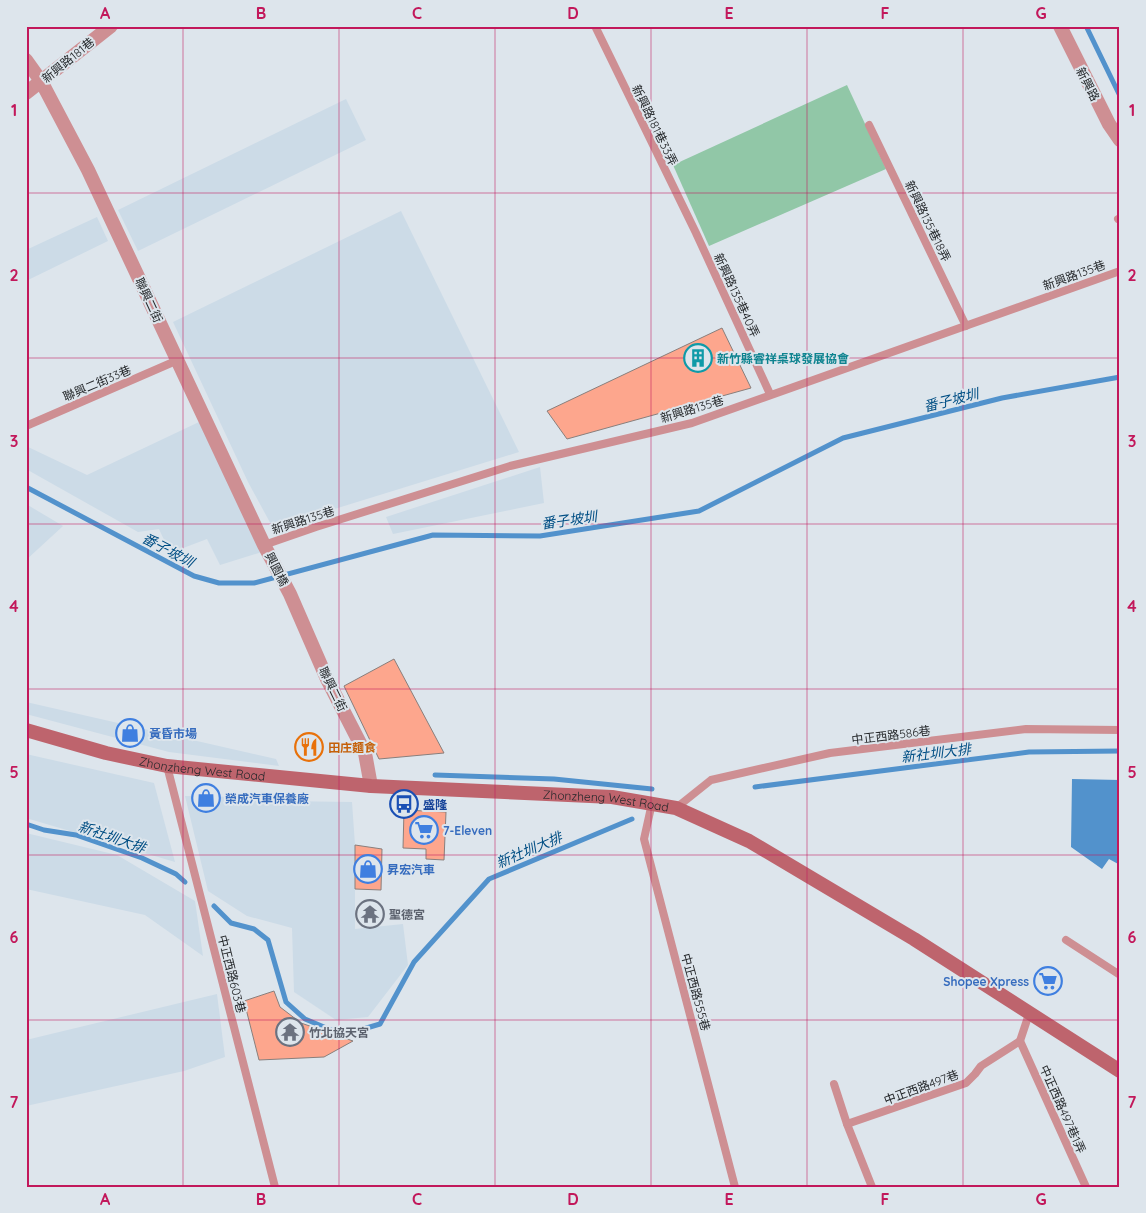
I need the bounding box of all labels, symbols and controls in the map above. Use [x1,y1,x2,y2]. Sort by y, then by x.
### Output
text: A [100,3,111,23]
text: B [256,3,266,23]
text: C [412,3,422,23]
text: D [567,3,579,23]
text: E [724,3,734,23]
text: F [881,3,890,23]
text: G [1035,3,1047,23]
street label: 新興路181巷 [39,34,97,86]
street label: 新興路 [1073,65,1103,103]
street label: 新興路181巷33弄 [629,82,681,168]
text: 1 [11,100,17,120]
text: 1 [1129,100,1135,120]
street label: 新興路135巷18弄 [902,178,954,264]
street label: 新興路135巷40弄 [711,251,763,339]
street label: 新興路135巷 [1041,257,1107,293]
text: 2 [9,265,19,285]
text: 2 [1127,265,1137,285]
street label: 聯興二街 [132,275,166,325]
building icon: 新竹縣睿祥桌球發展協會 [683,343,713,373]
place label: 新竹縣睿祥桌球發展協會 [717,351,849,366]
street label: 聯興二街33巷 [61,362,133,404]
water label: 番子坡圳 [922,384,982,416]
street label: 新興路135巷 [659,392,725,426]
text: 3 [10,431,18,451]
text: 3 [1128,431,1136,451]
street label: 新興路135巷 [270,503,336,537]
water label: 番子坡圳 [540,507,600,533]
water label: 番子坡圳 [139,529,199,572]
street label: 興園橋 [262,550,292,588]
text: 4 [9,596,19,616]
text: 4 [1127,596,1137,616]
street label: 聯興二街 [316,664,350,714]
shop icon: 黃昏市場 [115,718,145,748]
street label: 中正西路586巷 [851,723,931,747]
place label: 黃昏市場 [149,726,197,741]
restaurant icon: 田庄麵食 [294,732,324,762]
place label: 田庄麵食 [328,740,376,755]
water label: 新社圳大排 [900,740,974,766]
street label: Zhonzheng West Road [138,753,266,783]
text: 5 [9,762,19,782]
text: 5 [1127,762,1137,782]
shop icon: 榮成汽車保養廠 [191,783,221,813]
street label: Zhonzheng West Road [542,786,670,814]
bus stop icon: 盛隆 [389,789,419,819]
place label: 榮成汽車保養廠 [225,791,309,806]
place label: 盛隆 [423,797,448,812]
supermarket icon: 7-Eleven [409,815,439,845]
water label: 新社圳大排 [76,817,150,858]
place label: 7-Eleven [443,823,492,838]
water label: 新社圳大排 [493,827,567,872]
shop icon: 昇宏汽車 [353,854,383,884]
place label: 昇宏汽車 [387,862,435,877]
temple icon: 聖德宮 [355,899,385,929]
place label: 聖德宮 [389,907,425,922]
text: 6 [10,927,19,947]
text: 6 [1128,927,1137,947]
street label: 中正西路603巷 [215,933,249,1015]
street label: 中正西路555巷 [678,952,714,1032]
supermarket icon: Shopee Xpress [1033,966,1063,996]
place label: Shopee Xpress [943,974,1029,989]
temple icon: 竹北協天宮 [275,1017,305,1047]
place label: 竹北協天宮 [309,1025,369,1040]
street label: 中正西路497巷1弄 [1037,1063,1089,1155]
street label: 中正西路497巷 [882,1067,960,1107]
text: 7 [10,1092,19,1112]
text: 7 [1128,1092,1137,1112]
text: A [100,1189,111,1209]
text: B [256,1189,266,1209]
text: C [412,1189,422,1209]
text: D [567,1189,579,1209]
text: E [724,1189,734,1209]
text: F [881,1189,890,1209]
text: G [1035,1189,1047,1209]

